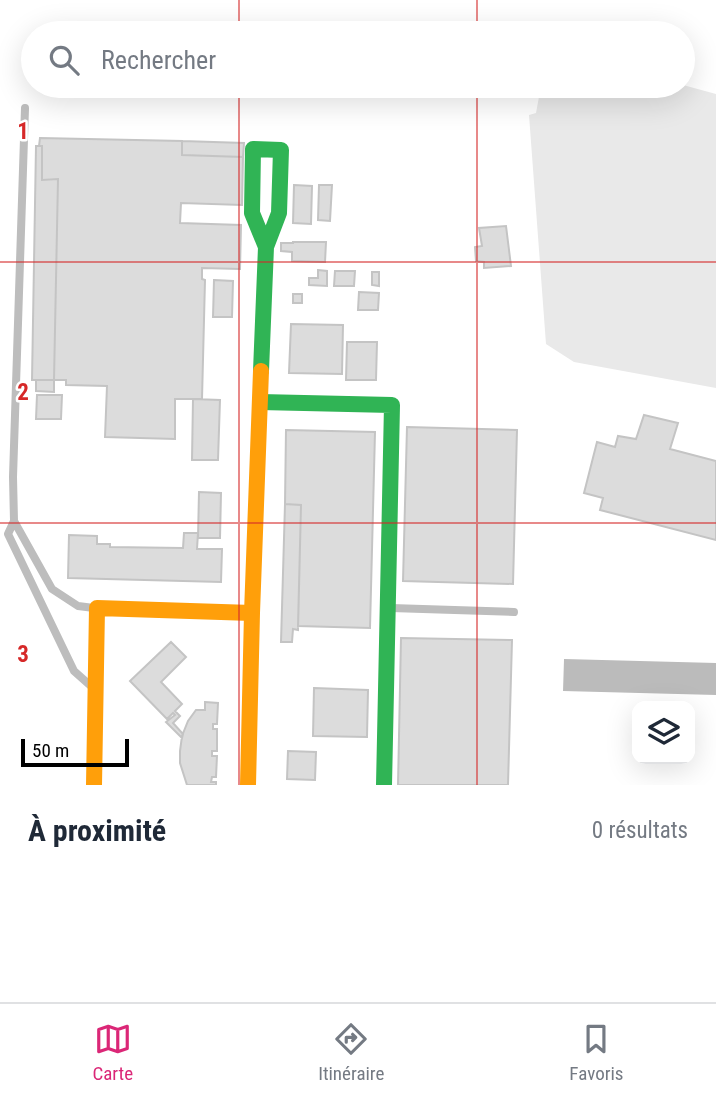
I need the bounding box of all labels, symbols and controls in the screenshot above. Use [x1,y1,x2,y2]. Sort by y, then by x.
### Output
search box [21,21,695,98]
icon: search [45,41,83,79]
text: Rechercher [101,45,216,75]
text: 1 [17,118,29,145]
text: 2 [17,379,29,406]
text: 3 [17,641,29,668]
map controls [632,701,695,764]
button: layers [632,701,695,764]
scale bar [21,736,130,768]
text: 50 m [32,739,69,762]
text: À proximité [28,813,166,848]
text: 0 résultats [592,817,688,844]
tab: Carte [92,1020,133,1085]
tab: Itinéraire [318,1020,384,1085]
tab: Favoris [569,1020,623,1085]

